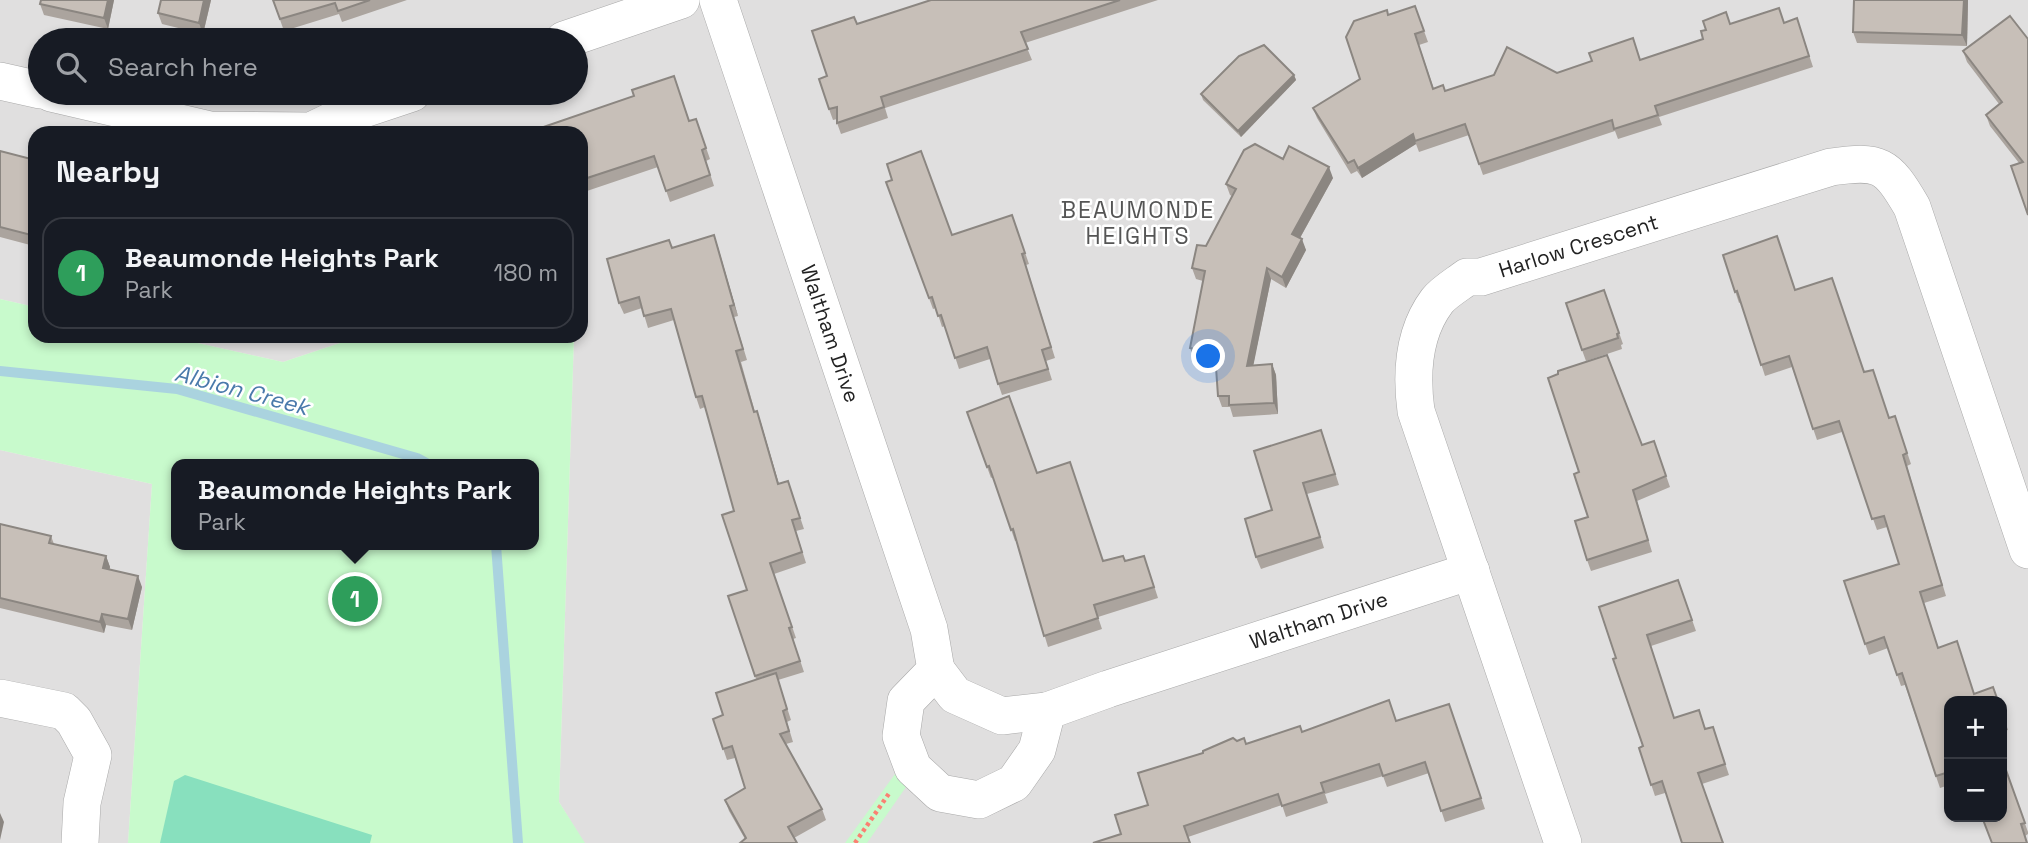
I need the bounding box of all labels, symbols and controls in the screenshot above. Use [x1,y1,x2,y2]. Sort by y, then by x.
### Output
search box [28,28,588,105]
icon: search [52,48,90,86]
text: Search here [108,50,258,84]
text: Nearby [56,152,160,191]
district label: BEAUMONDE HEIGHTS [1061,195,1215,251]
street label: Harlow Crescent [1495,208,1662,284]
text: Beaumonde Heights Park [125,241,439,275]
text: 1 [76,258,86,288]
text: 180 m [494,258,558,288]
street label: Waltham Drive [795,261,866,406]
text: Park [125,275,173,305]
your location [1191,339,1225,373]
water label: Albion Creek [172,358,315,423]
popup [171,459,539,550]
text: Beaumonde Heights Park [198,473,512,507]
text: Park [198,507,246,537]
pin: 1 [332,573,378,625]
street label: Waltham Drive [1246,585,1391,655]
map controls [1944,696,2007,822]
button: + [1944,696,2007,759]
button: − [1944,759,2007,822]

